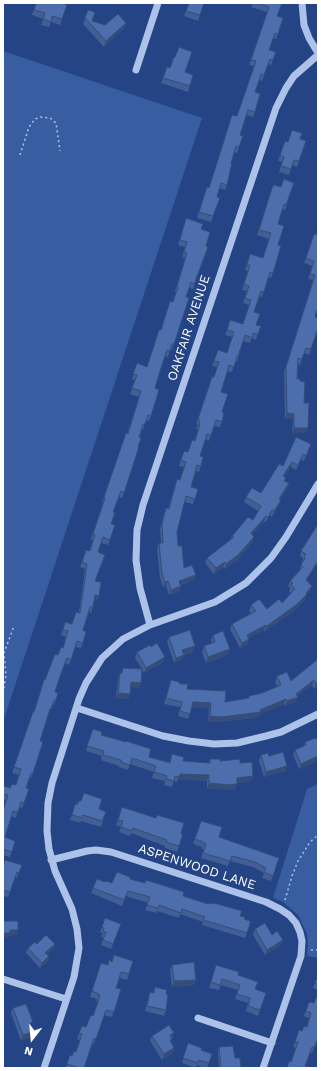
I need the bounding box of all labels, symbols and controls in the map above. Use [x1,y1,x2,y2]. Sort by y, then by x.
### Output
street label: OAKFAIR AVENUE [164,273,214,383]
street label: ASPENWOOD LANE [136,841,258,893]
north arrow [12,1019,52,1059]
text: N [23,1044,34,1058]

